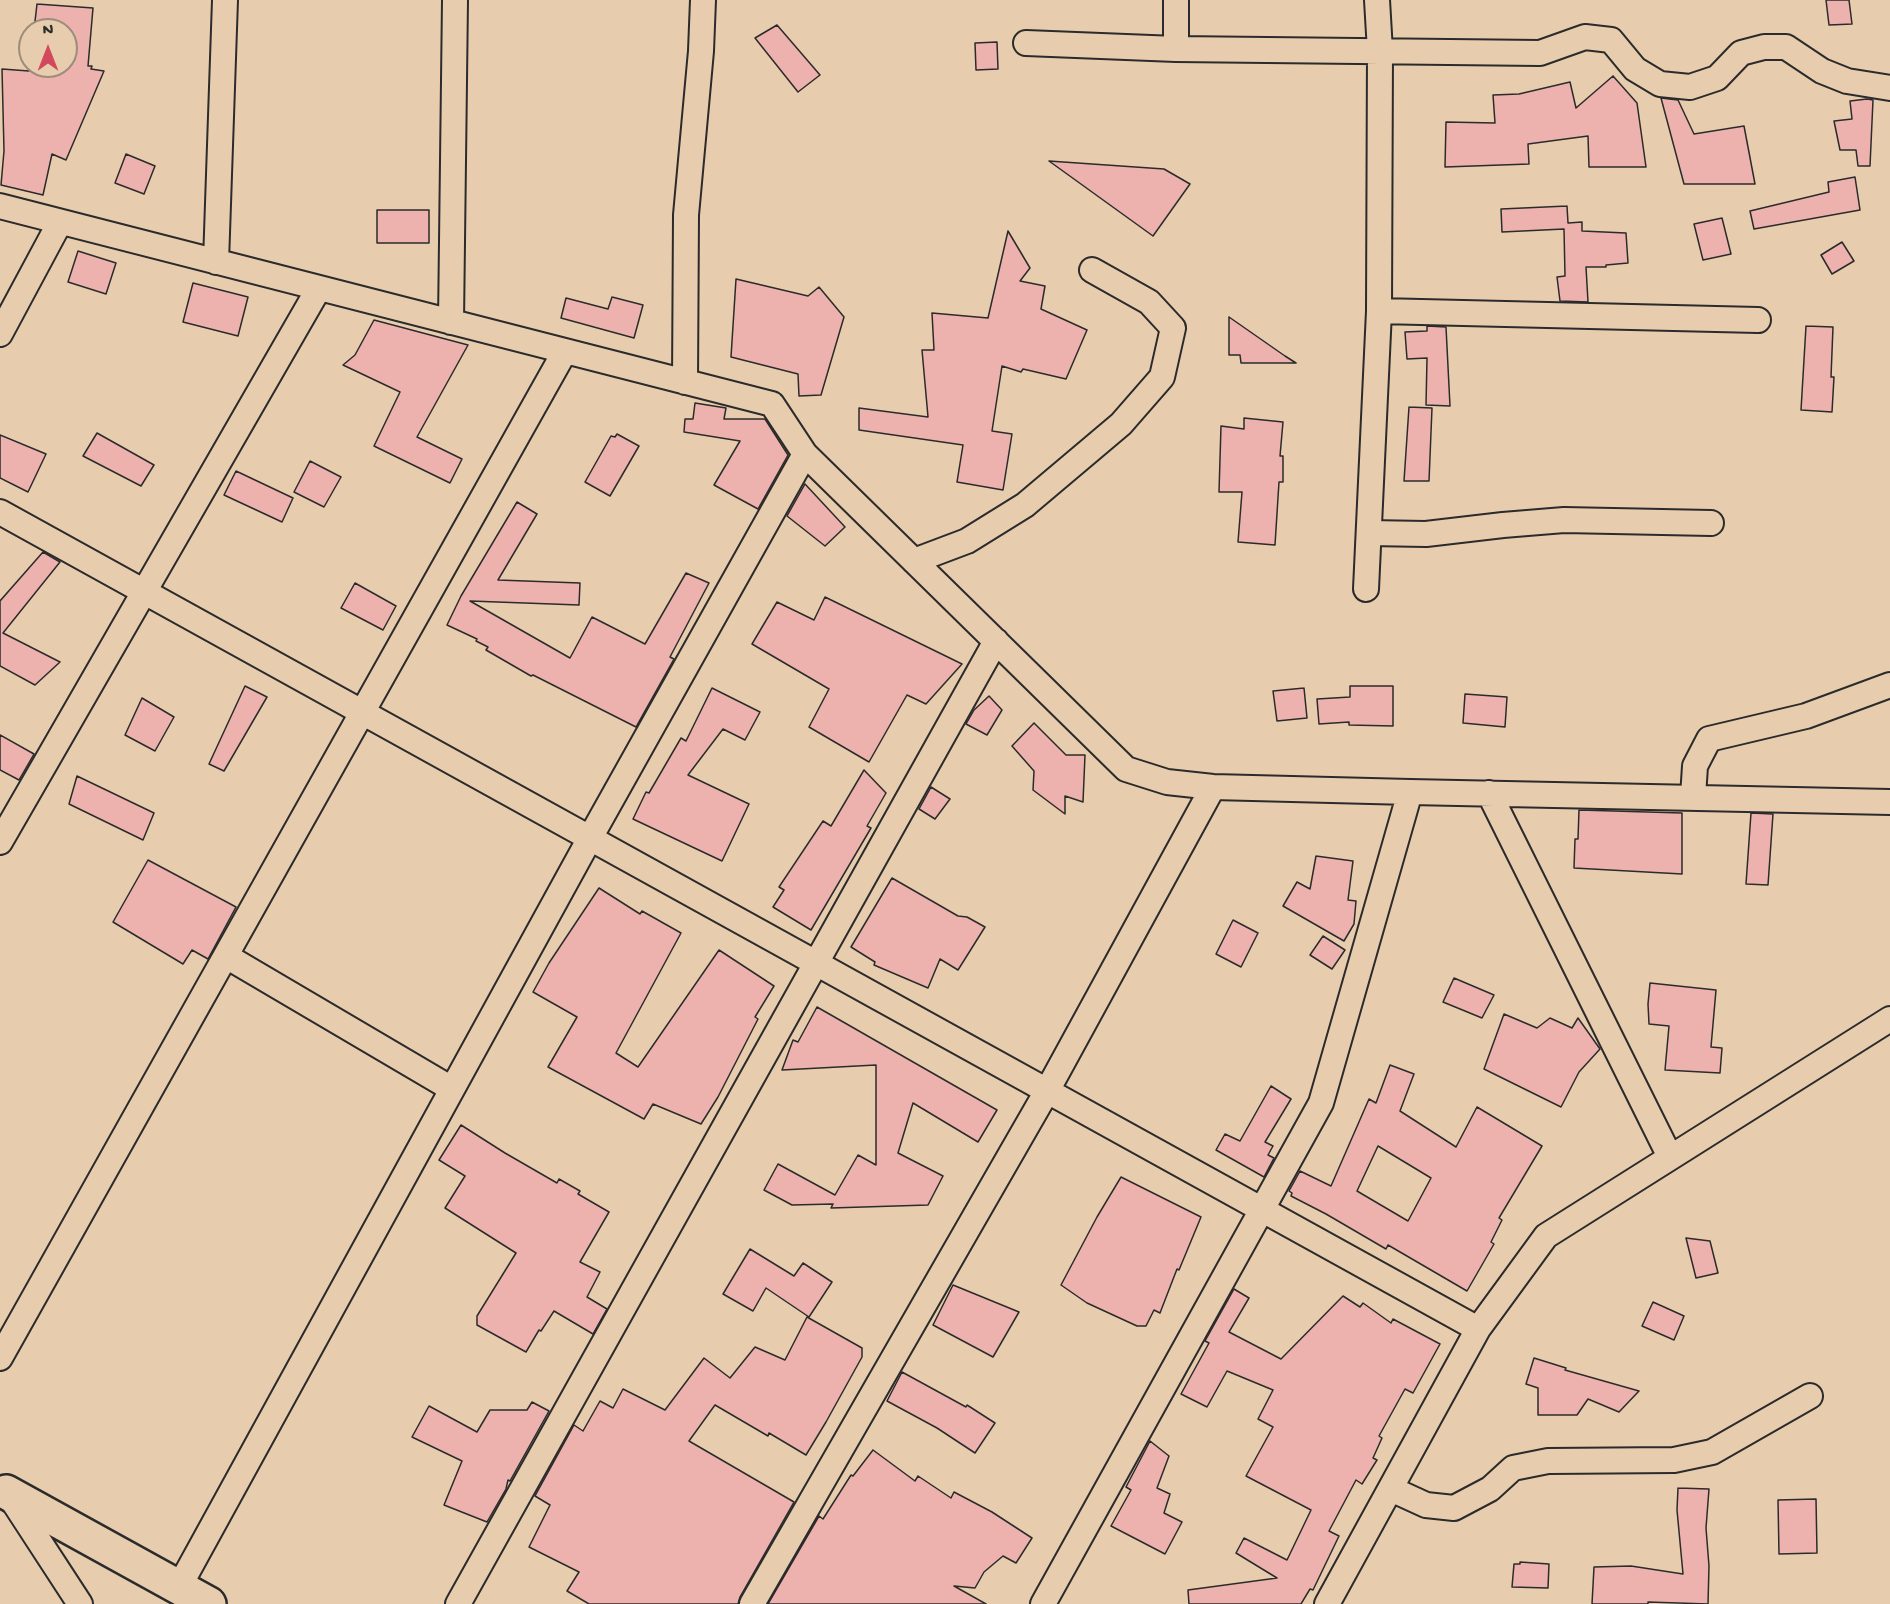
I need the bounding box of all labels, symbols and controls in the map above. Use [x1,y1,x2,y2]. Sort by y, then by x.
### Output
north arrow [18,18,78,78]
text: N [43,22,53,41]

